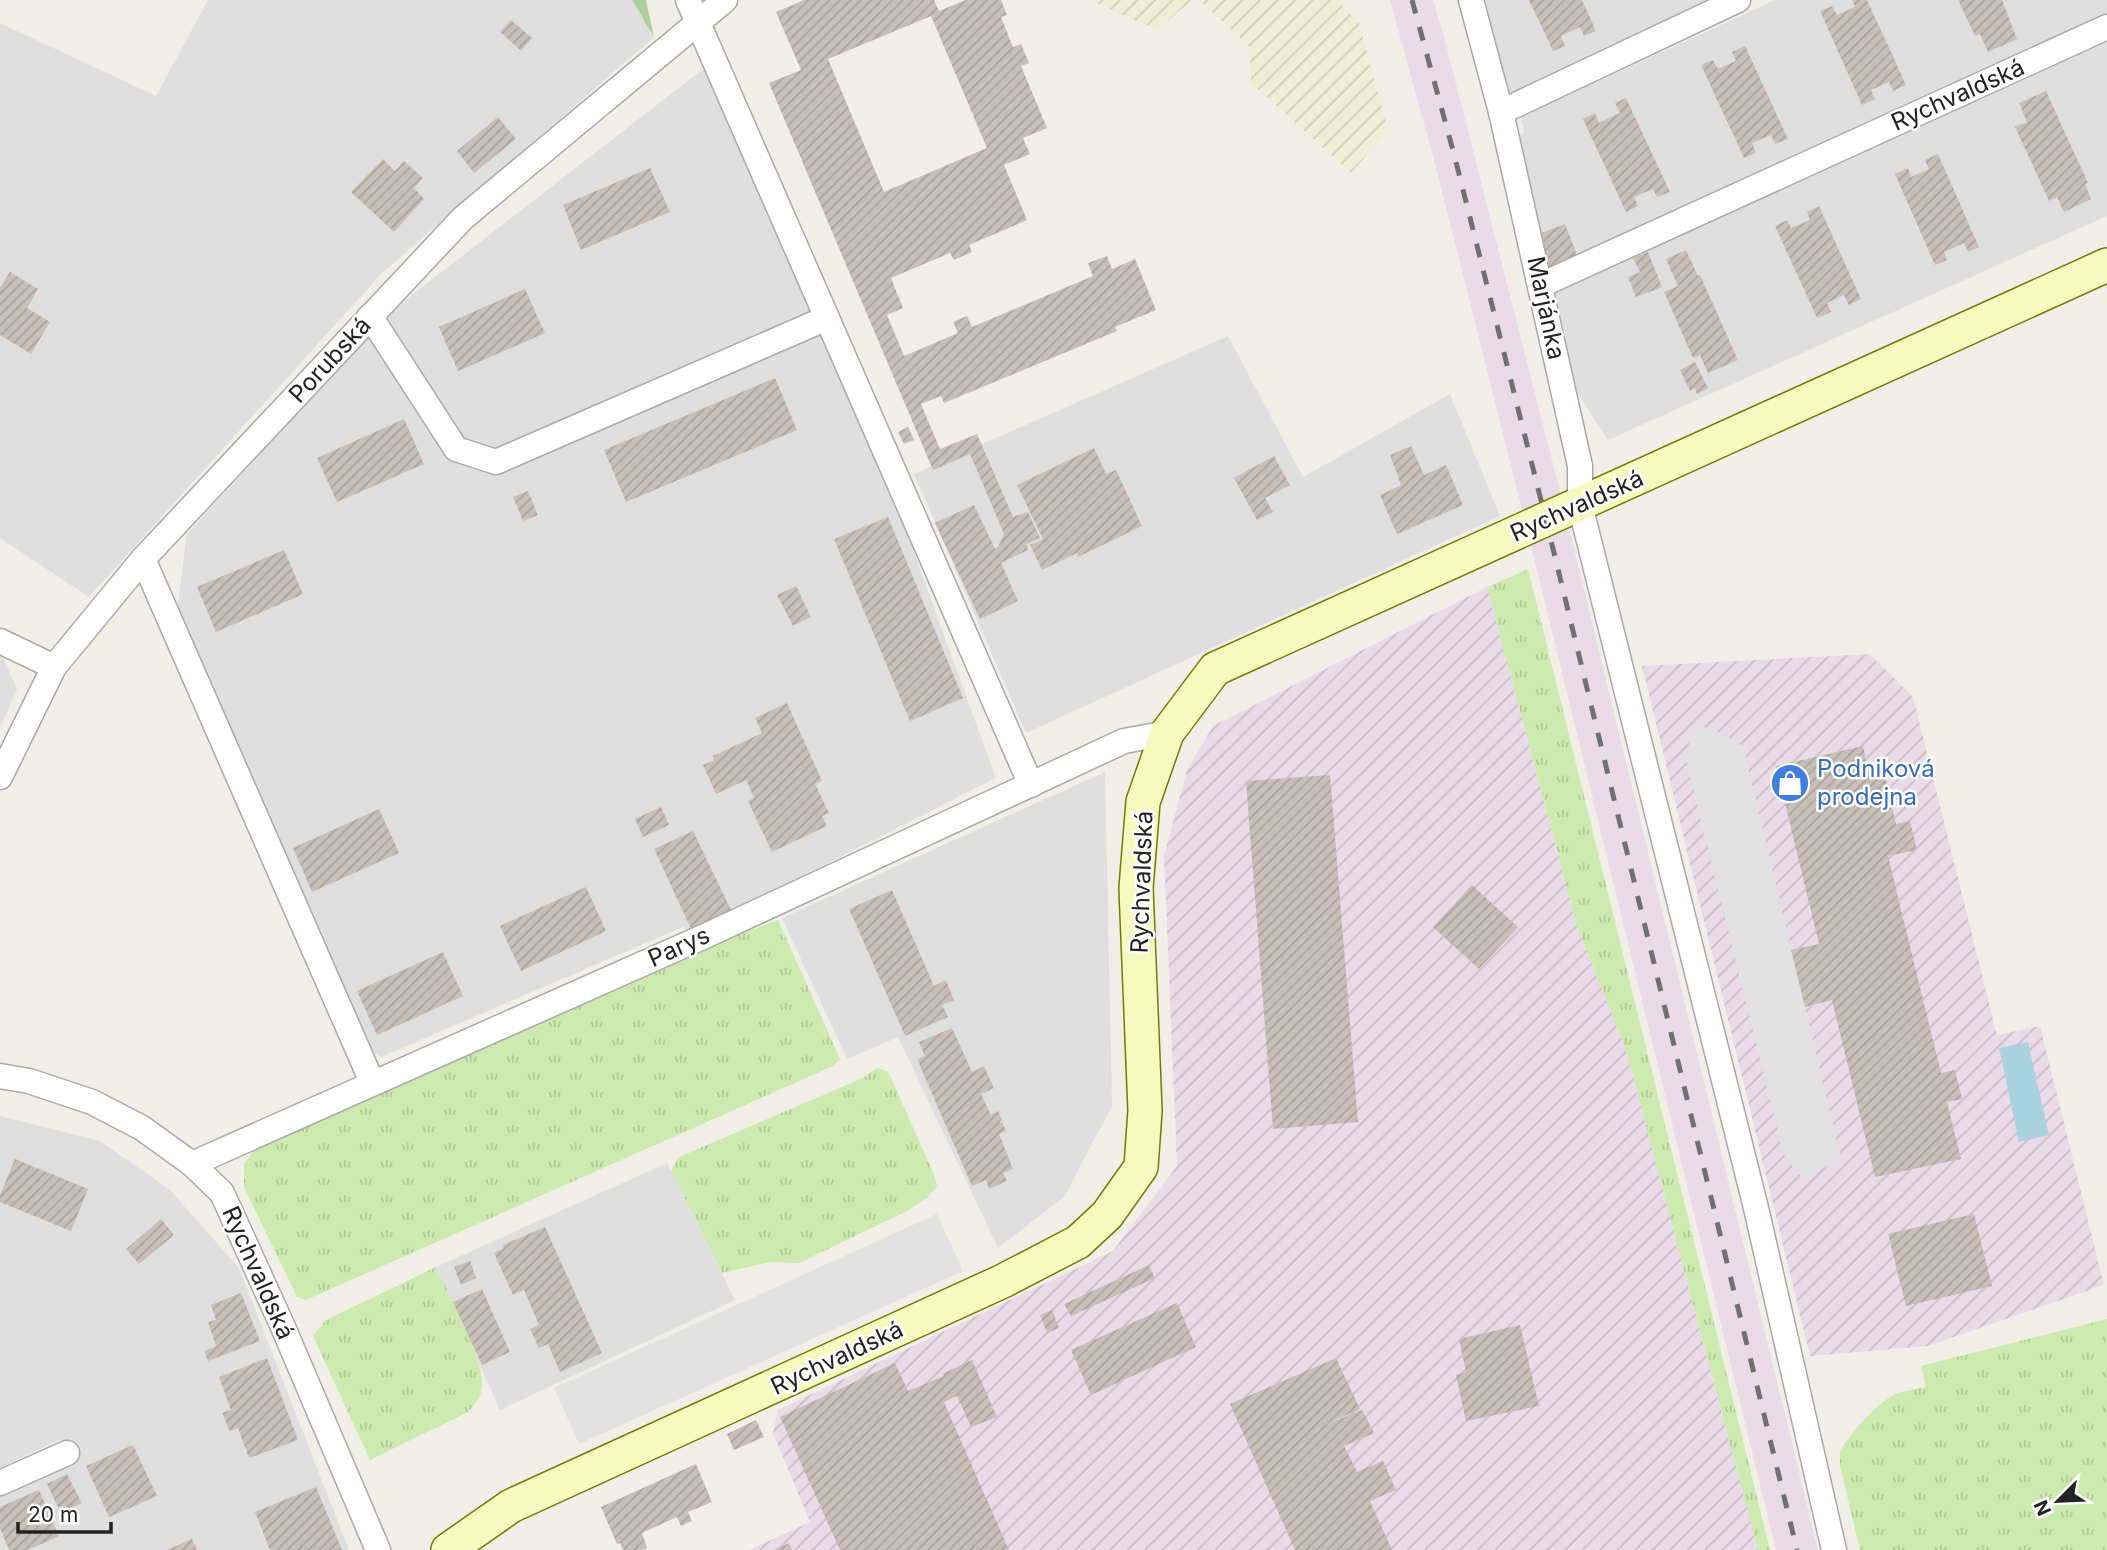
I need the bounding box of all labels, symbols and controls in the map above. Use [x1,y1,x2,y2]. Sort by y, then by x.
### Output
street label: Rychvaldská [1887,52,2029,137]
street label: Marjánka [1521,254,1572,362]
street label: Porubská [283,311,377,409]
street label: Rychvaldská [1506,463,1648,548]
place label: Podniková prodejna [1817,754,1935,811]
shop icon: Podniková prodejna [1769,762,1811,804]
street label: Rychvaldská [1125,810,1158,954]
street label: Parys [643,920,714,973]
street label: Rychvaldská [216,1202,301,1344]
street label: Rychvaldská [766,1314,908,1401]
north arrow [2023,1466,2093,1536]
scale bar [18,1490,110,1534]
text: N [2029,1496,2056,1519]
text: 20 m [28,1502,78,1527]

